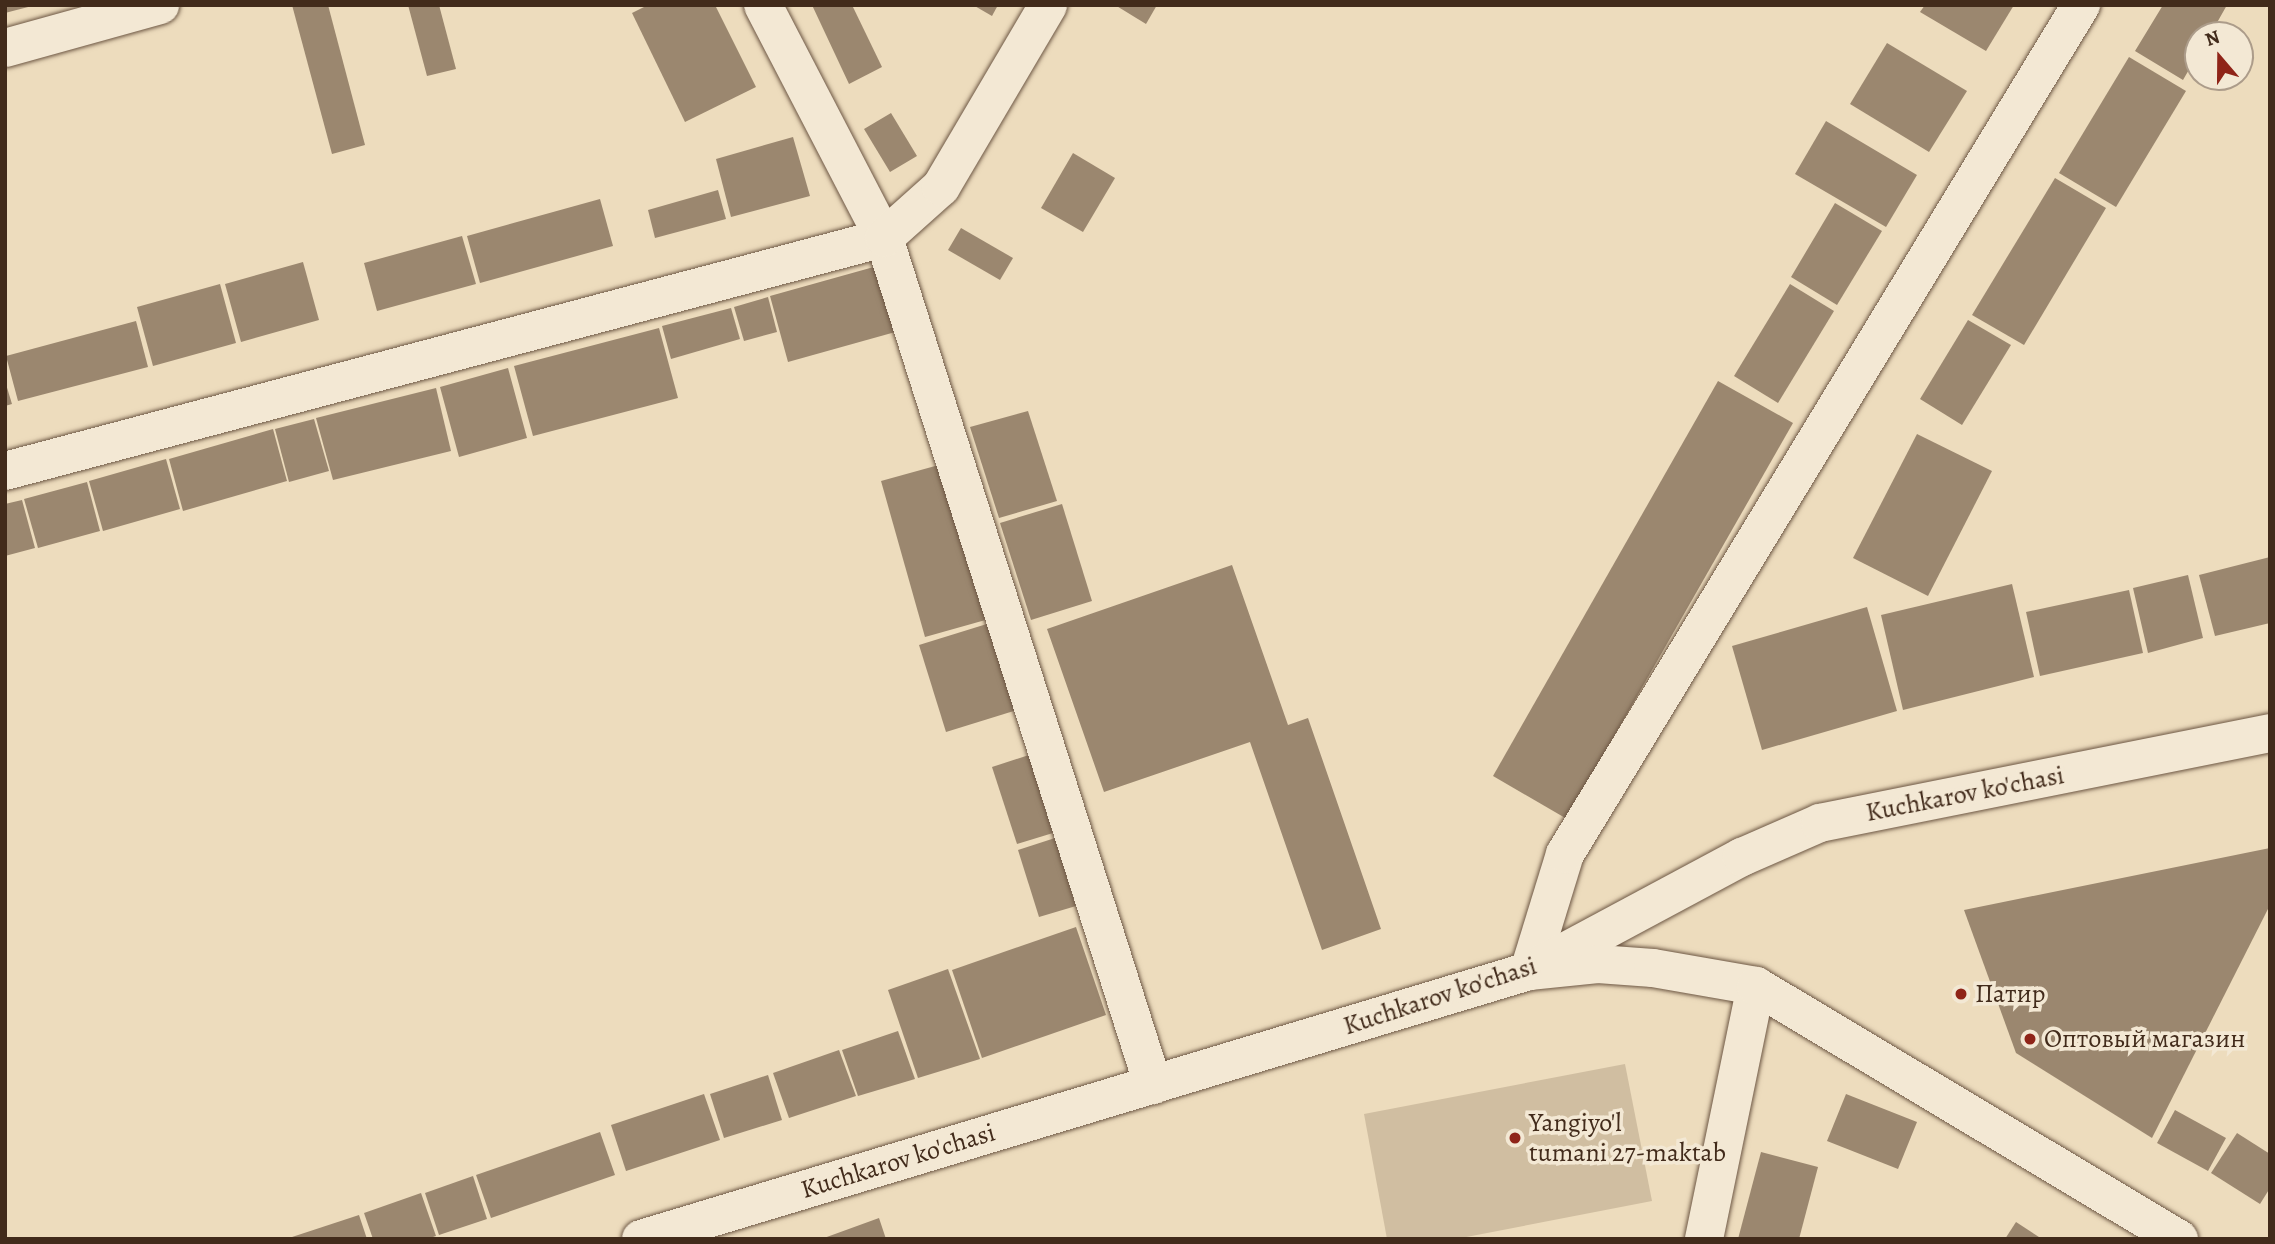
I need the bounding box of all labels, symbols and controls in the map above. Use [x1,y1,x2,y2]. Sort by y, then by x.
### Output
north arrow [2184,21,2254,91]
text: N [2202,24,2223,53]
street label: Kuchkarov ko'chasi [1863,759,2067,829]
street label: Kuchkarov ko'chasi [1339,950,1541,1042]
place label: Патир [1975,978,2045,1010]
marker: Патир [1953,986,1969,1002]
place label: Оптовый магазин [2044,1023,2245,1055]
marker: Оптовый магазин [2022,1031,2038,1047]
place label: Yangiyo'l tumani 27-maktab [1529,1107,1726,1168]
street label: Kuchkarov ko'chasi [797,1117,999,1205]
marker: Yangiyo'l tumani 27-maktab [1507,1130,1523,1146]

